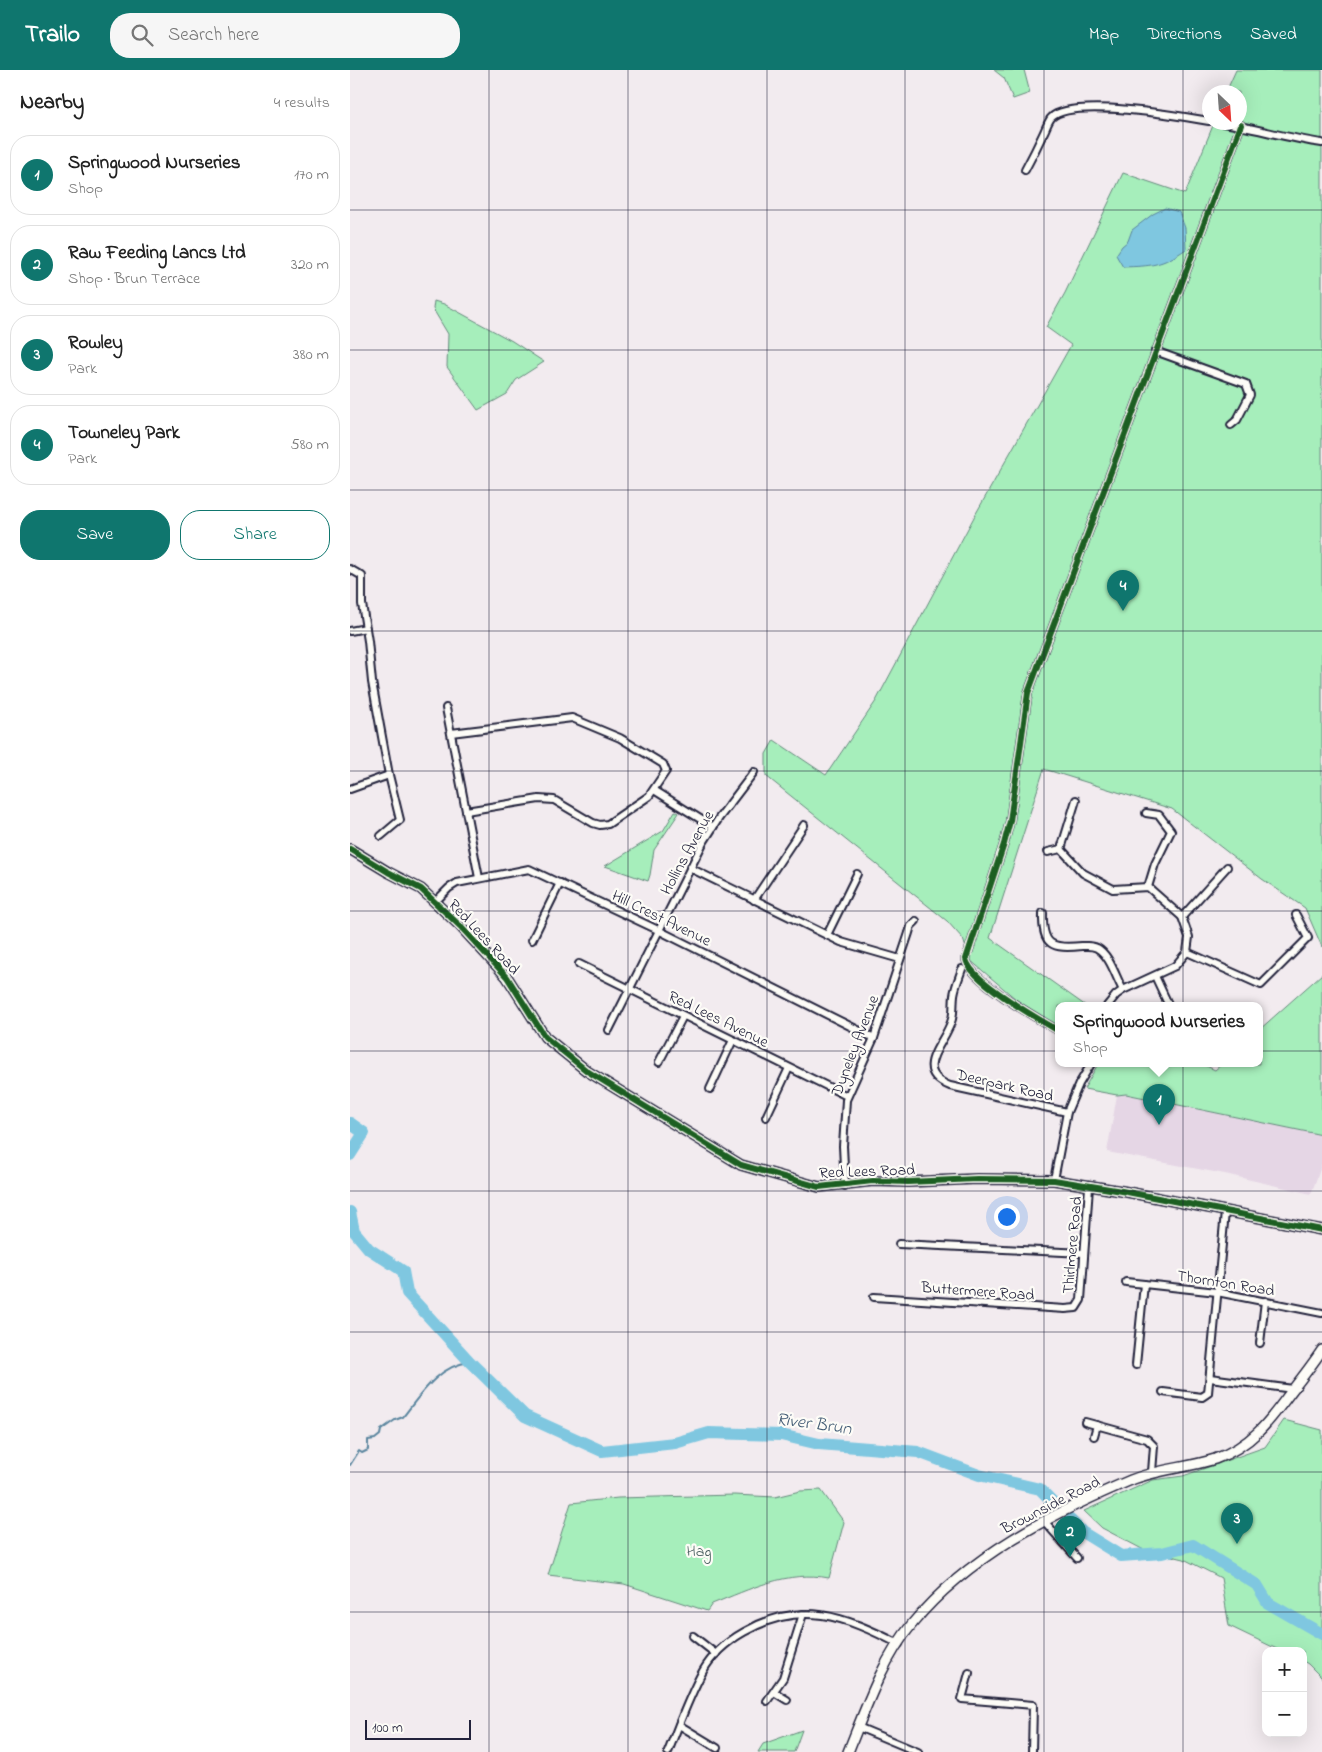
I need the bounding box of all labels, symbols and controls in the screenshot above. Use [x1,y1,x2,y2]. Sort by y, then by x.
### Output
search box [110,13,460,58]
text: Trailo [25,18,80,53]
icon: search [128,21,156,49]
text: Search here [168,22,259,49]
text: Map [1089,22,1119,48]
text: Directions [1147,22,1222,48]
text: Saved [1250,22,1297,48]
north arrow [1202,85,1247,130]
text: Nearby [20,88,84,118]
text: 4 results [274,91,330,115]
text: Springwood Nurseries [68,150,240,177]
text: 1 [34,163,40,187]
text: 170 m [294,163,329,187]
text: Shop [68,177,103,201]
text: Raw Feeding Lancs Ltd [68,240,246,267]
text: 2 [33,253,41,277]
text: 320 m [291,253,329,277]
text: Shop · Brun Terrace [68,267,200,291]
text: Rowley [68,330,123,357]
text: 3 [34,343,40,367]
text: 380 m [293,343,329,367]
text: Park [68,357,97,381]
text: Towneley Park [68,420,180,447]
text: 4 [34,433,40,457]
text: 580 m [291,433,329,457]
text: Park [68,447,97,471]
button: Save [20,510,170,560]
button: Share [180,510,330,560]
pin: 4 [1107,570,1139,611]
street label: Hollins Avenue [655,806,721,900]
street label: Hill Crest Avenue [607,884,716,954]
street label: Red Lees Road [442,894,525,981]
street label: Red Lees Avenue [664,985,773,1055]
street label: Dyneley Avenue [825,991,886,1101]
popup [1055,1002,1263,1067]
text: Springwood Nurseries [1073,1009,1245,1036]
text: Shop [1073,1036,1108,1060]
street label: Deerpark Road [953,1063,1056,1109]
pin: 1 [1143,1084,1175,1125]
street label: Red Lees Road [819,1158,916,1186]
street label: Thirlmere Road [1057,1195,1089,1295]
your location [994,1204,1020,1230]
street label: Thornton Road [1175,1264,1276,1304]
street label: Buttermere Road [920,1276,1035,1308]
water label: River Brun [774,1407,854,1443]
street label: Brownside Road [996,1470,1105,1542]
pin: 3 [1221,1503,1253,1544]
pin: 2 [1054,1516,1086,1557]
park label: Hag [686,1540,712,1564]
map controls [1262,1647,1307,1737]
button: + [1262,1647,1307,1692]
button: − [1262,1692,1307,1737]
scale bar [365,1717,471,1740]
text: 100 m [372,1718,403,1739]

